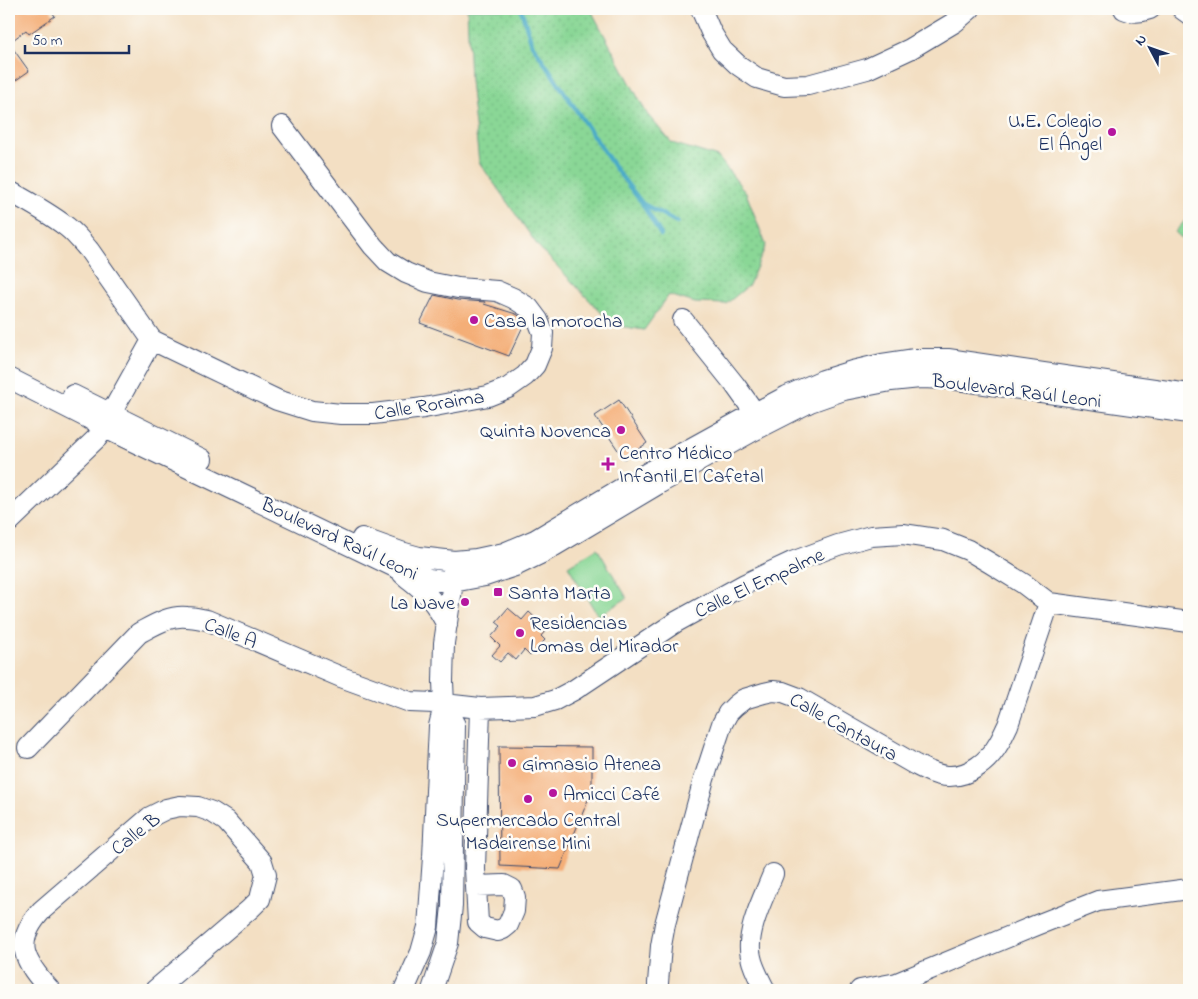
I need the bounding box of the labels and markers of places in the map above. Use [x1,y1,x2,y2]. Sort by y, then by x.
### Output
place label: U.E. Colegio El Ángel [1008,108,1102,161]
marker: U.E. Colegio El Ángel [1106,126,1118,138]
place label: Casa la morocha [484,308,623,337]
marker: Casa la morocha [468,314,480,326]
place label: Quinta Novenca [480,418,611,447]
marker: Quinta Novenca [615,424,627,436]
place label: Centro Médico Infantil El Cafetal [619,440,764,492]
marker: Centro Médico Infantil El Cafetal [601,457,615,471]
place label: Santa Marta [508,580,611,609]
marker: Santa Marta [492,586,504,598]
place label: La Nave [390,590,455,619]
marker: La Nave [459,596,471,608]
place label: Residencias Lomas del Mirador [530,610,679,662]
marker: Residencias Lomas del Mirador [514,627,526,639]
place label: Gimnasio Atenea [522,751,661,780]
marker: Gimnasio Atenea [506,757,518,769]
place label: Amicci Café [563,781,660,810]
marker: Amicci Café [547,787,559,799]
marker: Supermercado Central Madeirense Mini [522,793,534,805]
place label: Supermercado Central Madeirense Mini [436,807,620,859]

